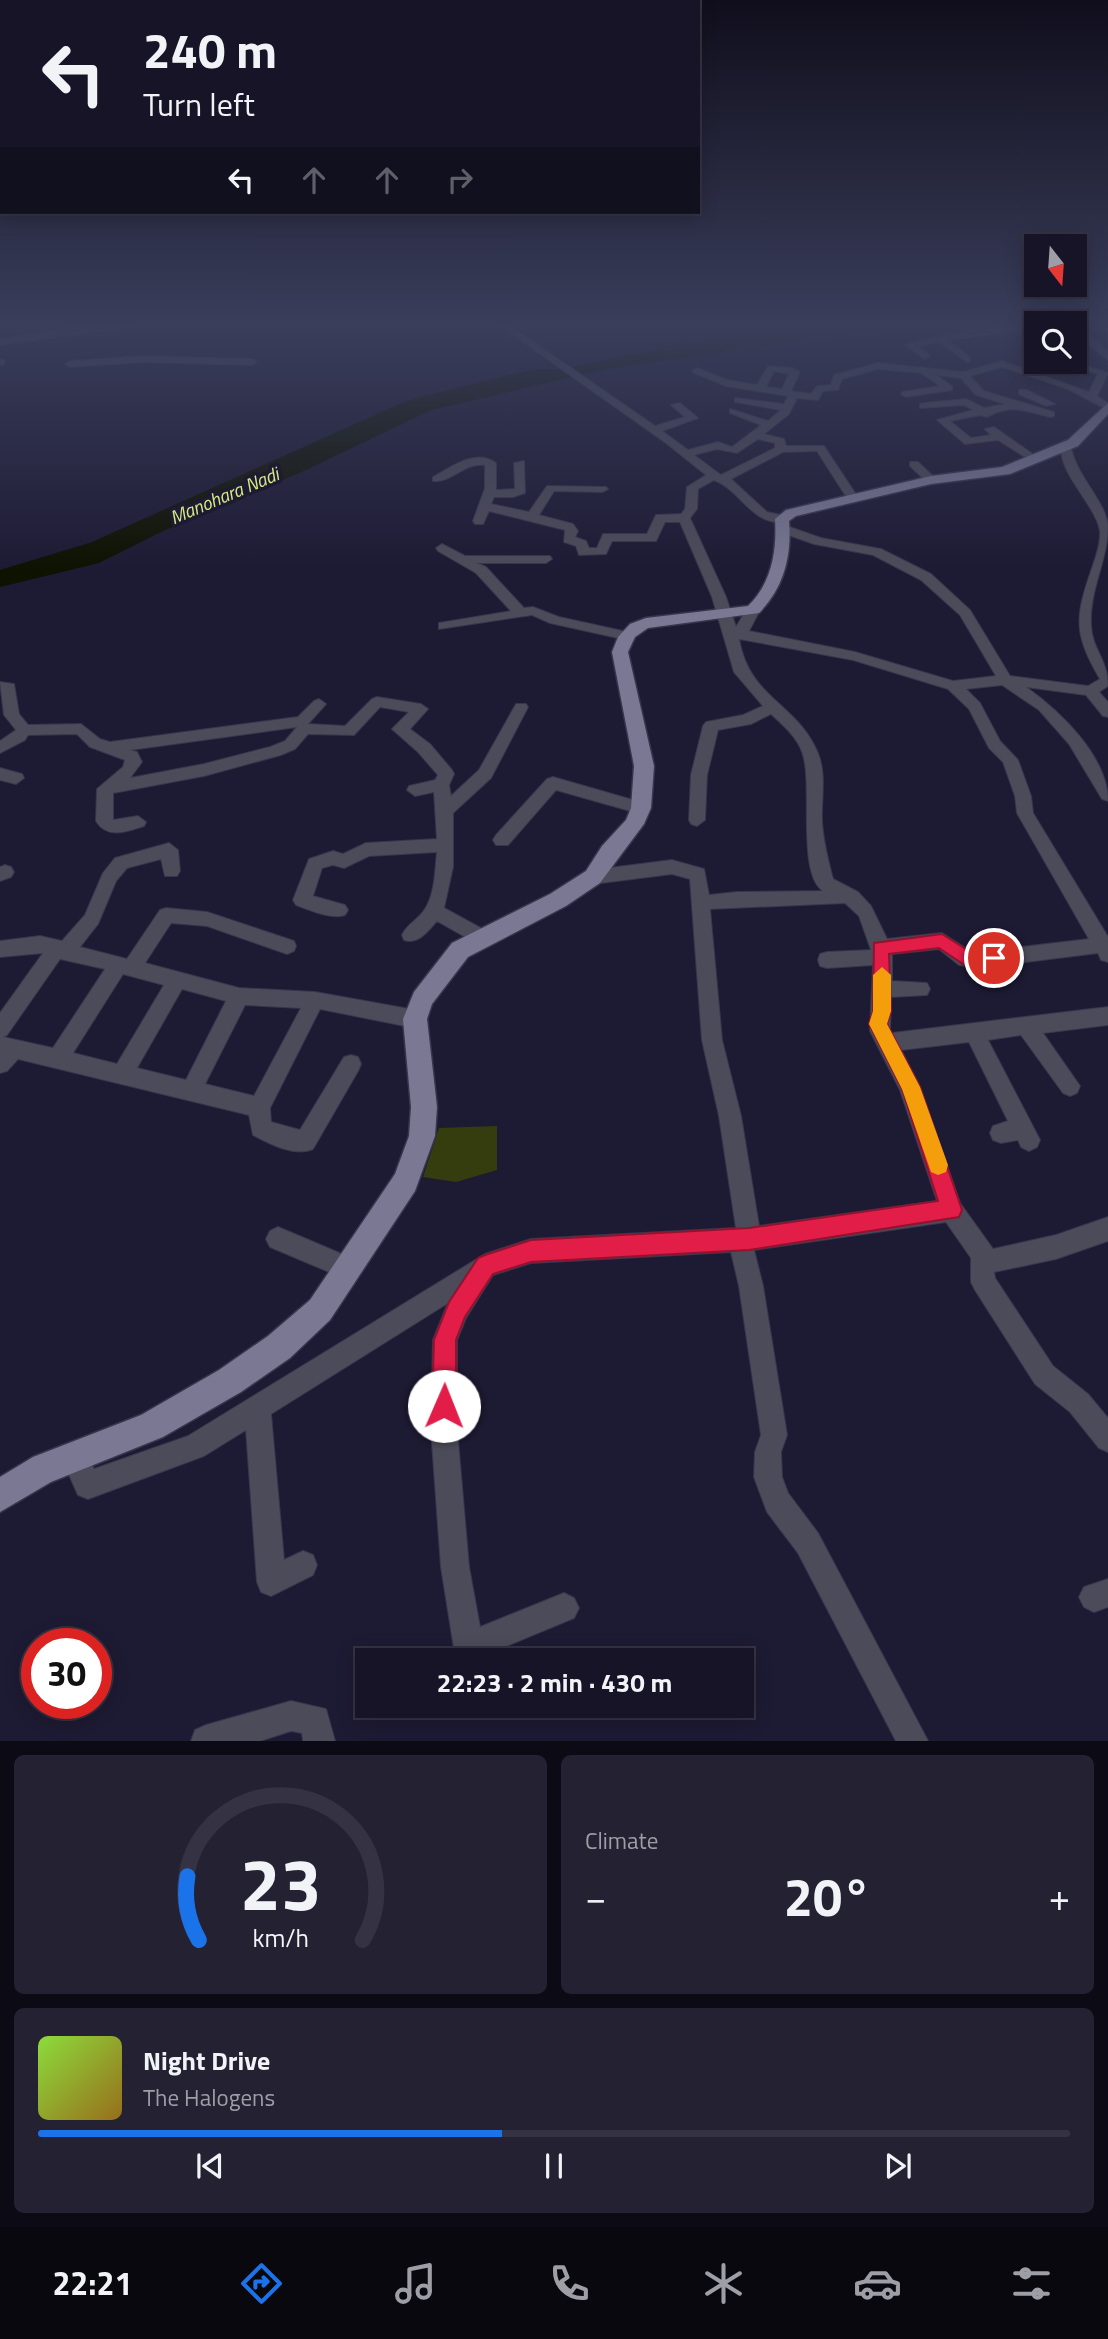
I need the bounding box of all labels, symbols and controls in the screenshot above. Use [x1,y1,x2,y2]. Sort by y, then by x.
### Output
text: 240 m [143,12,277,87]
icon: left [28,28,119,119]
text: Turn left [143,80,255,128]
icon: left [222,161,260,199]
icon: ahead [295,161,333,199]
icon: ahead [368,161,406,199]
icon: right [441,161,479,199]
north arrow [1024,234,1087,298]
map controls [1024,234,1087,374]
button: search [1024,311,1087,374]
water label: Manohara Nadi [165,458,285,531]
pin [964,928,1024,988]
icon: arrive [975,939,1013,977]
position arrow [407,1369,481,1443]
speed limit sign: 30 [21,1628,112,1719]
text: 22:23 · 2 min · 430 m [437,1663,672,1702]
text: Climate [585,1823,658,1858]
text: 23 [240,1829,321,1939]
text: 20° [784,1857,871,1936]
text: − [585,1868,606,1926]
text: + [1049,1868,1070,1926]
text: km/h [252,1919,309,1957]
text: Night Drive [143,2041,270,2080]
text: The Halogens [143,2080,275,2115]
icon: previous [191,2147,229,2185]
icon: pause [535,2147,573,2185]
icon: next [879,2147,917,2185]
text: 22:21 [52,2259,132,2307]
icon: directions [237,2259,286,2308]
icon: music [391,2259,440,2308]
icon: phone [545,2259,594,2308]
icon: climate [699,2259,748,2308]
icon: car [853,2259,902,2308]
icon: filters [1007,2259,1056,2308]

